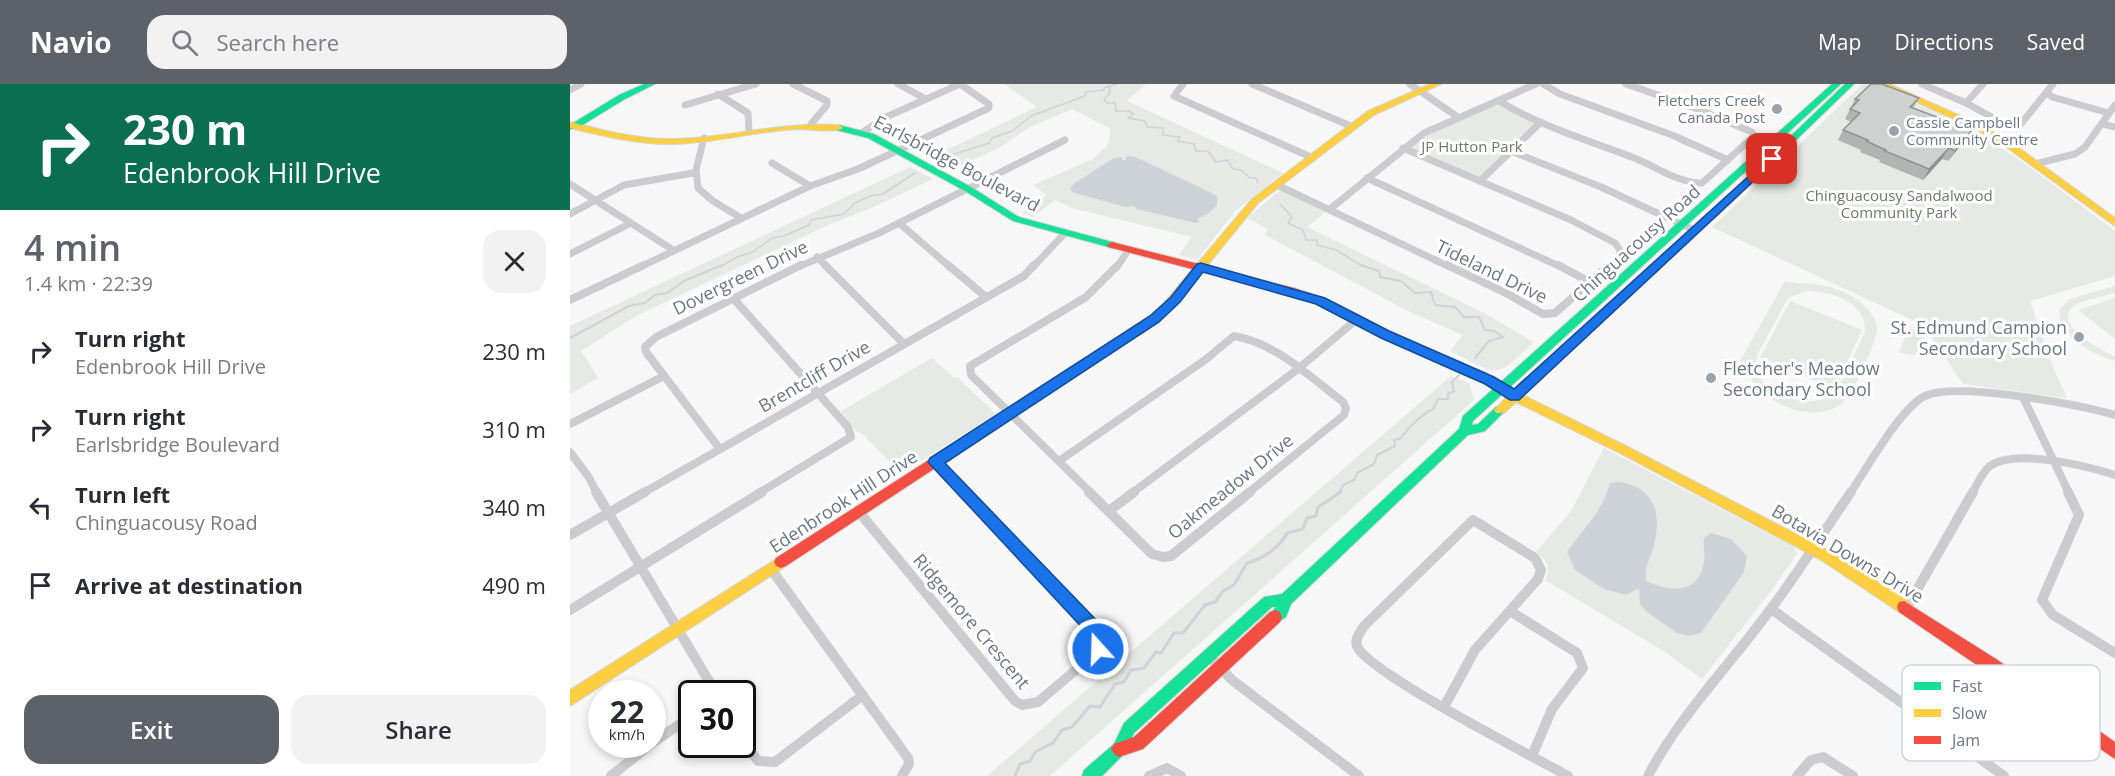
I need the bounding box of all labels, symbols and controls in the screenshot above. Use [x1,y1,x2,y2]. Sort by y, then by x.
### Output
search box [147,15,567,69]
text: Navio [30,23,111,61]
icon: search [168,26,201,59]
text: Search here [216,27,339,57]
text: Map [1818,28,1861,56]
text: Directions [1894,28,1994,56]
text: Saved [2027,28,2085,56]
place label: Fletchers Creek Canada Post [1657,90,1765,127]
text: 230 m [123,100,247,157]
marker: Fletchers Creek Canada Post [1770,102,1784,116]
icon: right [24,108,102,186]
street label: Earlsbridge Boulevard [870,109,1044,217]
place label: Cassie Campbell Community Centre [1906,112,2038,149]
marker: Cassie Campbell Community Centre [1887,124,1901,138]
pin [1746,133,1797,184]
park label: JP Hutton Park [1419,136,1523,156]
icon: arrive [1755,142,1788,175]
text: Edenbrook Hill Drive [123,154,381,191]
street label: Chinguacousy Road [1567,179,1705,307]
park label: Chinguacousy Sandalwood Community Park [1805,185,1993,222]
text: 4 min [24,223,121,272]
button: close [483,230,546,293]
street label: Dovergreen Drive [668,234,812,320]
street label: Tideland Drive [1432,234,1552,308]
text: 1.4 km · 22:39 [24,270,153,297]
place label: St. Edmund Campion Secondary School [1890,315,2067,360]
text: Turn right [75,323,186,353]
marker: St. Edmund Campion Secondary School [2072,330,2086,344]
street label: Brentcliff Drive [754,334,874,418]
icon: right [24,335,57,368]
text: 230 m [482,336,546,366]
text: Edenbrook Hill Drive [75,353,266,380]
place label: Fletcher's Meadow Secondary School [1723,356,1880,401]
marker: Fletcher's Meadow Secondary School [1704,371,1718,385]
text: Turn right [75,401,186,431]
icon: right [24,413,57,446]
text: 310 m [482,414,546,444]
street label: Oakmeadow Drive [1162,428,1298,544]
text: Earlsbridge Boulevard [75,431,280,458]
street label: Edenbrook Hill Drive [764,444,922,558]
text: Turn left [75,479,170,509]
icon: left [24,491,57,524]
text: 340 m [482,492,546,522]
street label: Botavia Downs Drive [1768,498,1928,608]
text: Chinguacousy Road [75,509,258,536]
street label: Ridgemore Crescent [908,548,1036,694]
icon: arrive [24,569,57,602]
text: Arrive at destination [75,570,303,600]
text: 490 m [482,570,546,600]
position arrow [1066,617,1130,681]
legend [1902,665,2100,761]
text: Fast [1952,675,1983,697]
speed limit sign: 30 [678,680,756,758]
text: 22 [610,691,644,732]
button: Exit [24,695,279,764]
button: Share [291,695,546,764]
text: Slow [1952,702,1987,724]
text: km/h [609,724,645,744]
text: Jam [1950,729,1980,751]

